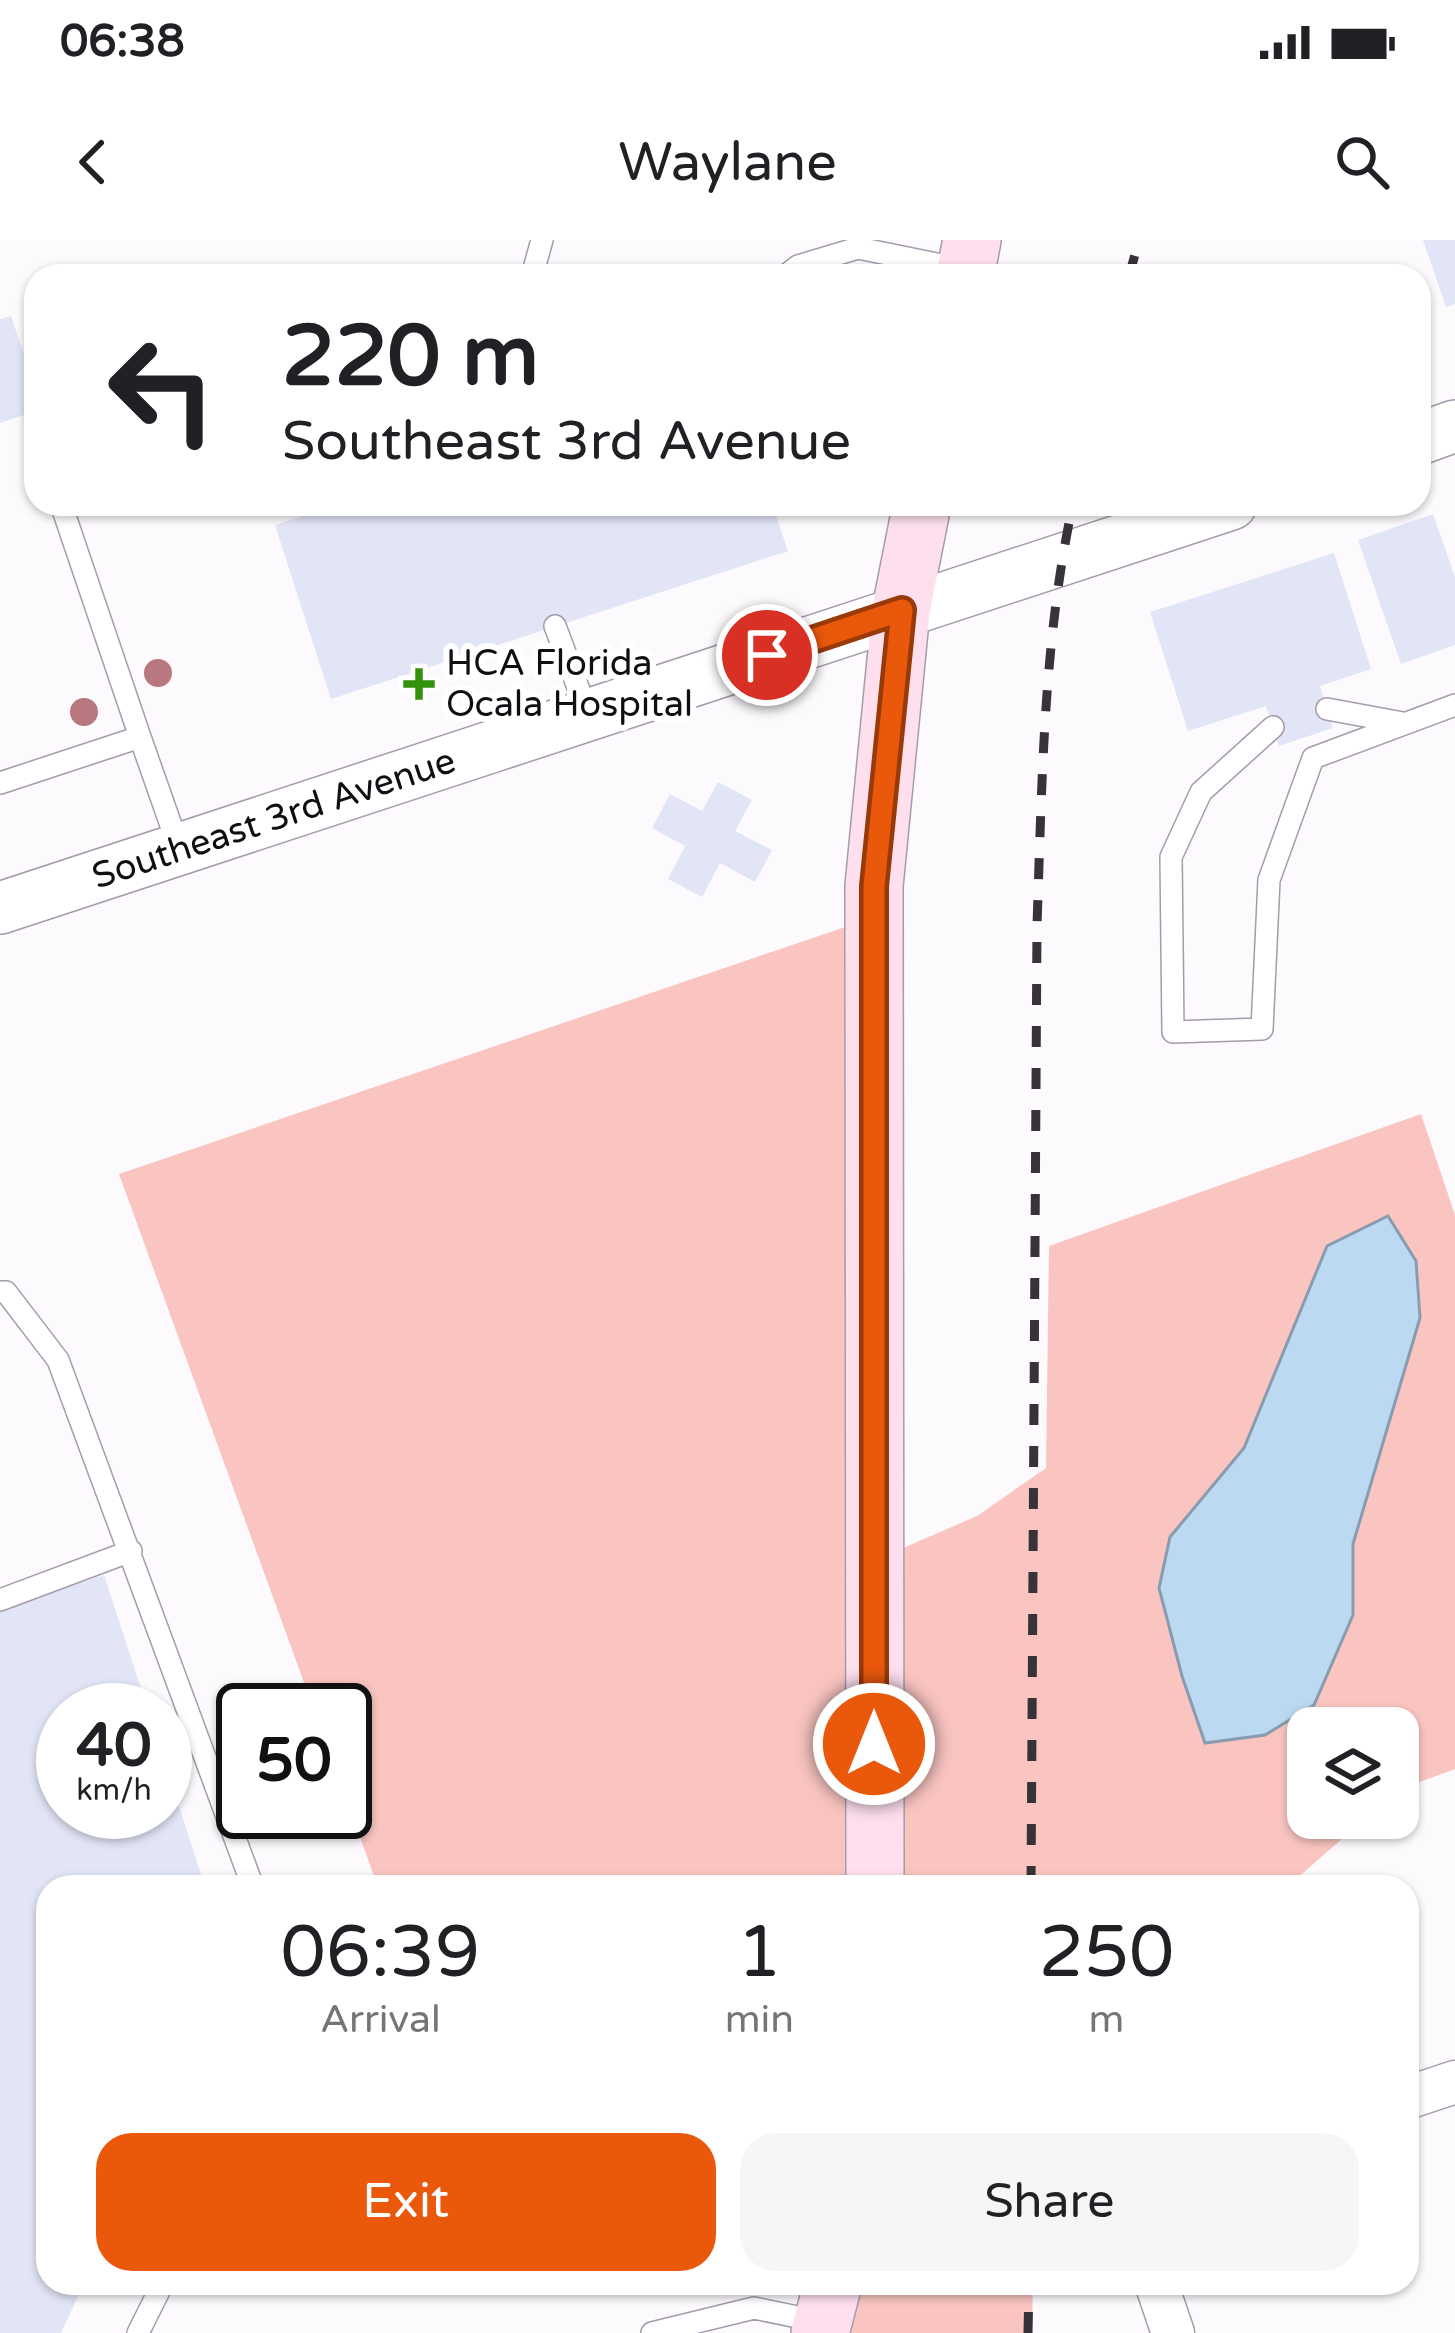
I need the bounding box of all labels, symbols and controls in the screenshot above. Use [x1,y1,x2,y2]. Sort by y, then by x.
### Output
text: 06:38 [60,15,185,69]
icon: back [60,129,126,195]
icon: search [1329,129,1395,195]
text: Waylane [618,130,837,195]
text: 220 m [282,307,539,408]
icon: left [84,312,240,468]
text: Southeast 3rd Avenue [282,409,851,474]
pin [716,604,818,706]
icon: arrive [734,622,800,688]
place label: HCA Florida Ocala Hospital [446,642,693,726]
marker: HCA Florida Ocala Hospital [403,668,435,700]
street label: Southeast 3rd Avenue [87,739,461,898]
position arrow [811,1681,937,1807]
speed limit sign: 50 [216,1683,372,1839]
map controls [1287,1707,1419,1839]
button: layers [1287,1707,1419,1839]
text: 40 [76,1710,152,1782]
text: km/h [76,1772,152,1809]
text: 06:39 [281,1910,480,1997]
text: 1 [737,1910,782,1997]
text: 250 [1039,1910,1174,1997]
text: Arrival [320,1996,441,2043]
text: min [725,1996,794,2043]
text: m [1089,1996,1124,2043]
button: Exit [96,2133,716,2271]
button: Share [740,2133,1359,2271]

